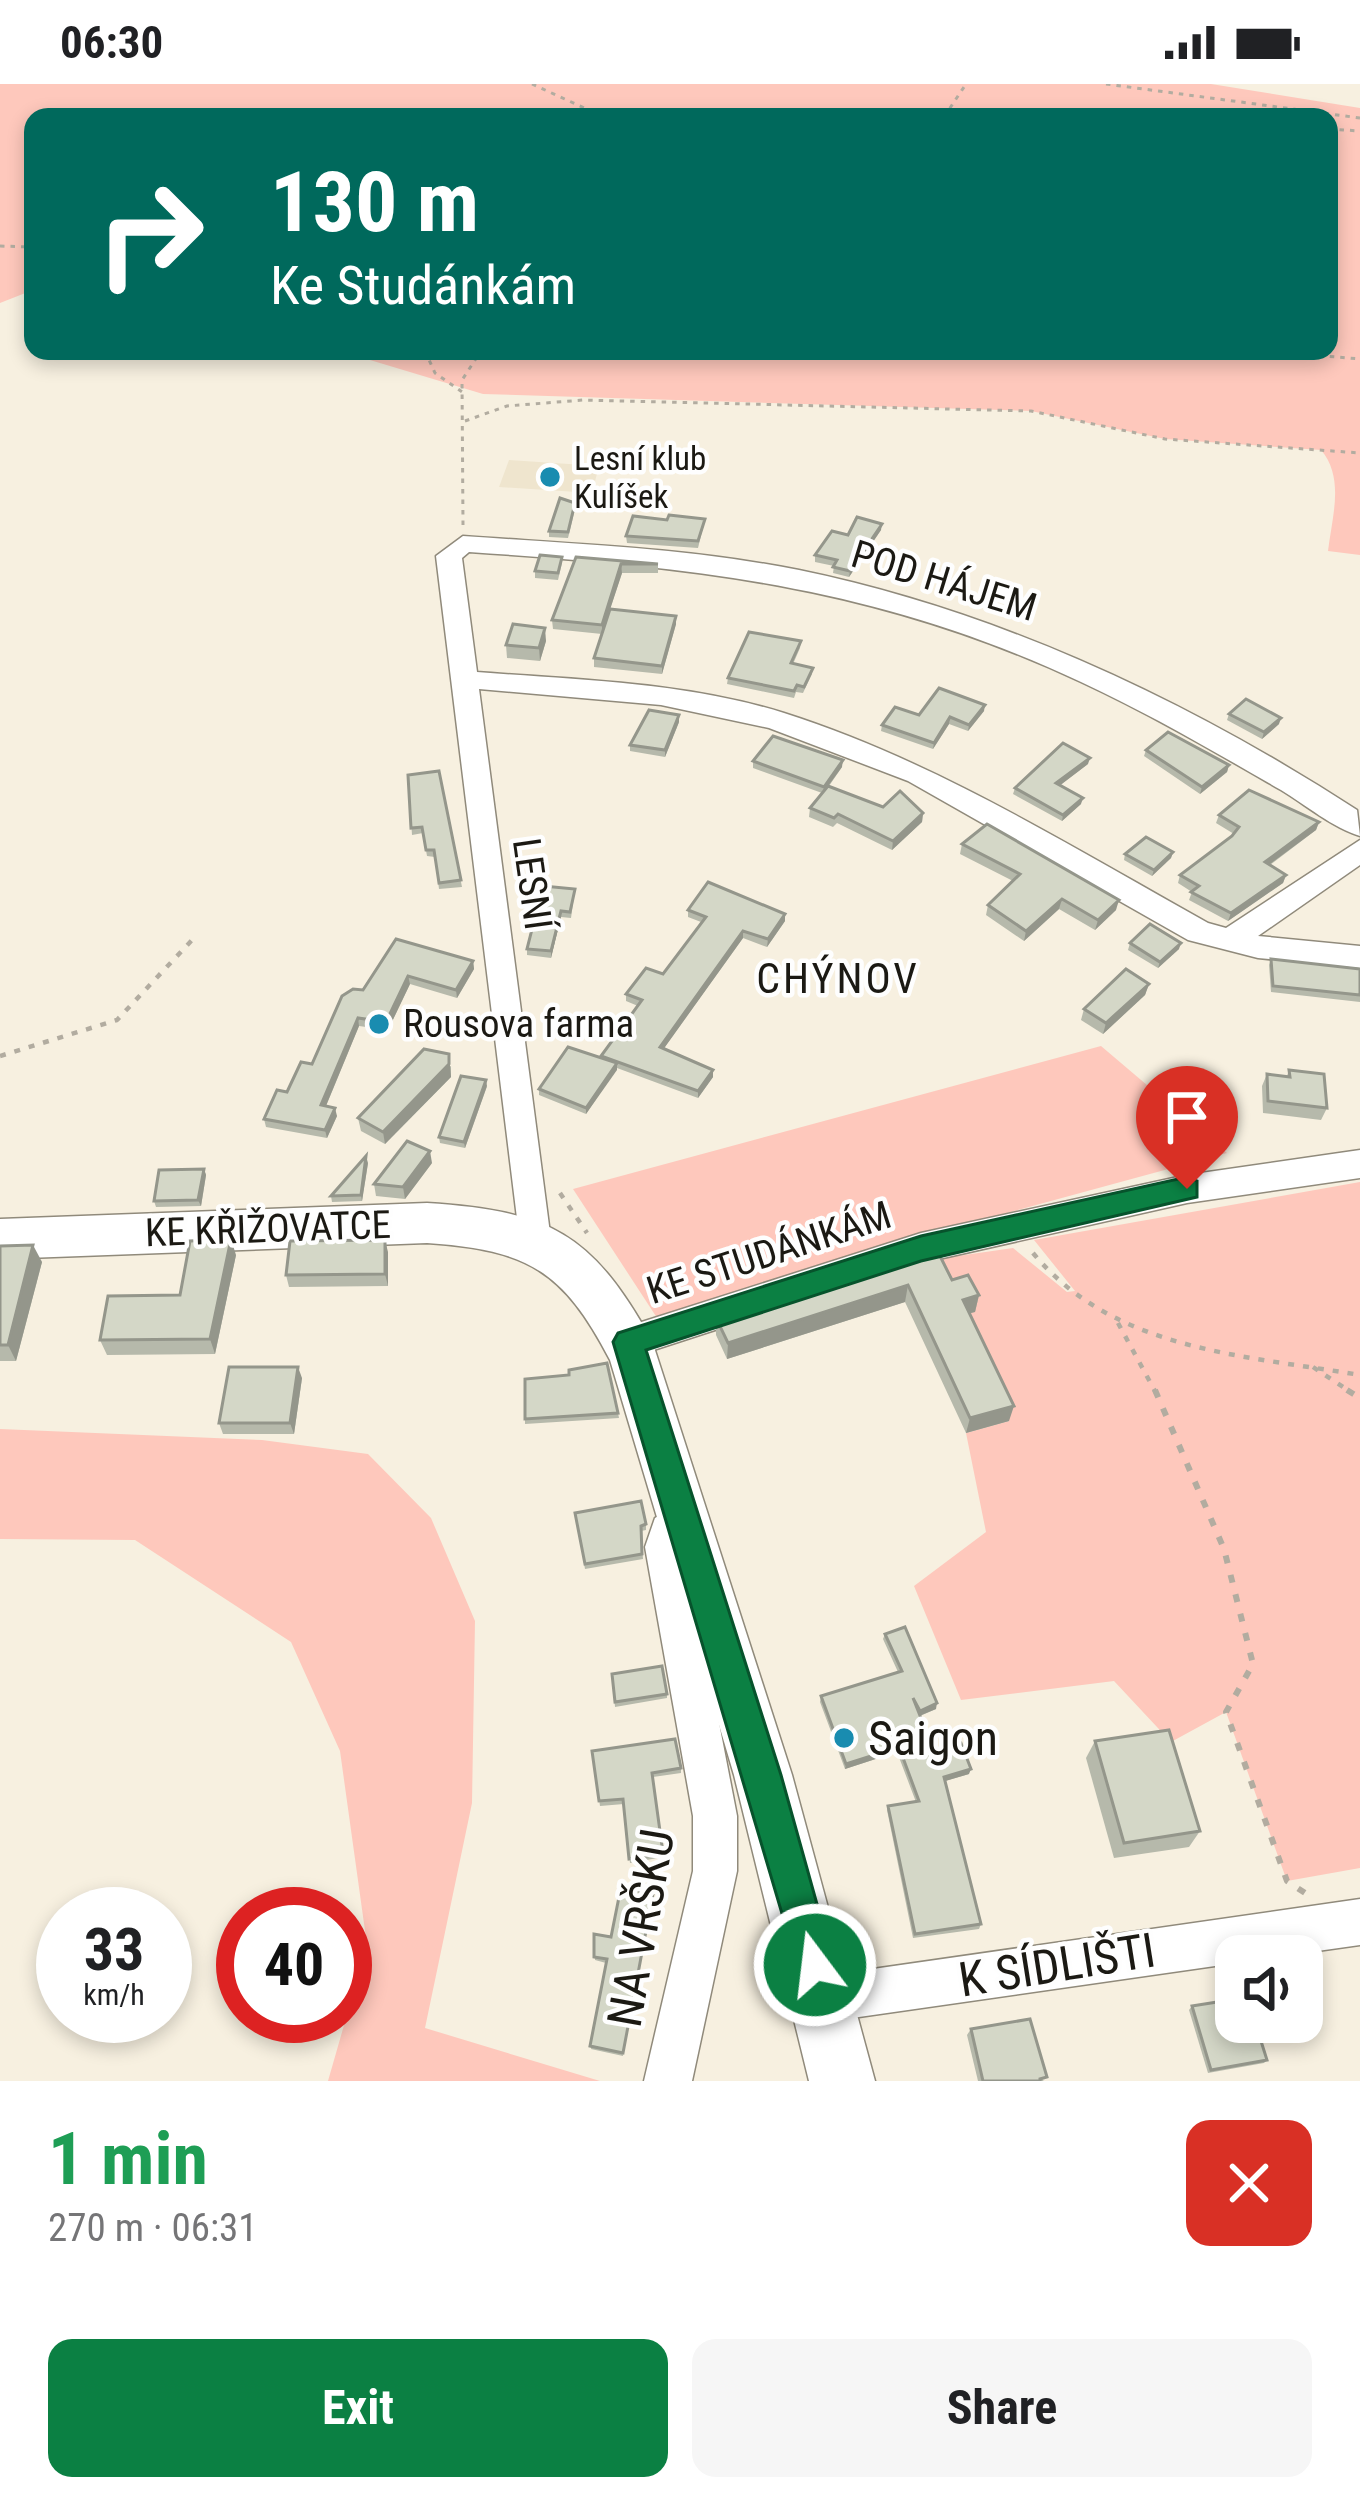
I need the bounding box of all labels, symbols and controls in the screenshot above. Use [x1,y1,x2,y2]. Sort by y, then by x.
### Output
text: 06:30 [60,16,163,69]
text: 130 m [270,153,479,252]
icon: right [72,156,228,312]
text: Ke Studánkám [270,254,576,317]
place label: Lesní klub Kulíšek [574,439,706,516]
marker: Lesní klub Kulíšek [537,464,563,490]
street label: POD HÁJEM [846,531,1042,631]
street label: LESNÍ [503,835,561,934]
district label: CHÝNOV [756,954,920,1003]
place label: Rousova farma [403,1001,634,1047]
marker: Rousova farma [366,1011,392,1037]
pin [1136,1066,1238,1189]
icon: arrive [1154,1084,1220,1150]
street label: KE STUDÁNKÁM [641,1192,897,1314]
street label: KE KŘIŽOVATCE [144,1202,392,1256]
place label: Saigon [868,1710,998,1767]
marker: Saigon [831,1725,857,1751]
street label: NA VRŠKU [596,1825,686,2031]
speed limit sign: 40 [216,1887,372,2043]
position arrow [752,1902,878,2028]
text: 33 [84,1914,144,1985]
street label: K SÍDLIŠTI [955,1921,1159,2009]
map controls [1215,1935,1323,2043]
button: sound [1215,1935,1323,2043]
text: km/h [83,1977,145,2012]
text: 1 min [48,2117,208,2202]
button: close [1186,2120,1312,2246]
text: 270 m · 06:31 [48,2205,258,2251]
button: Exit [48,2339,668,2477]
button: Share [692,2339,1312,2477]

